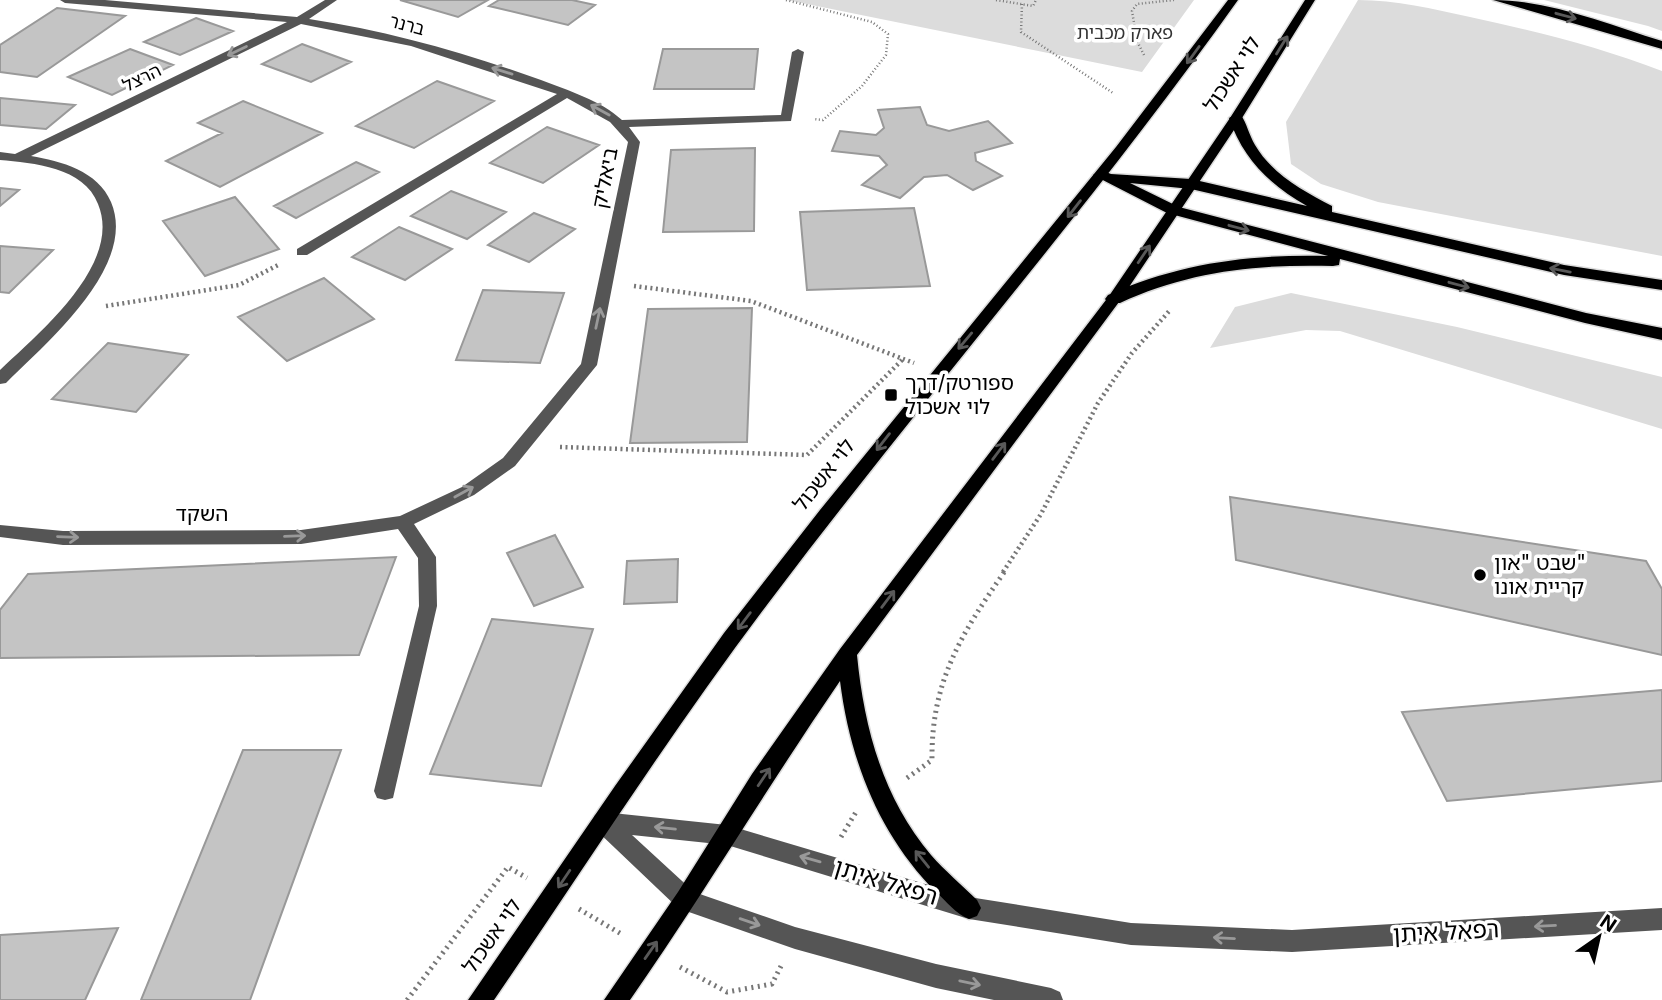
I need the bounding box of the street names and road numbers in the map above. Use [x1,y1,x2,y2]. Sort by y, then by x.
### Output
street label: ברנר [387,10,427,39]
street label: לוי אשכול [1198,31,1265,116]
street label: הרצל [119,59,164,96]
street label: ביאליק [586,145,623,211]
street label: לוי אשכול [788,433,860,516]
street label: השקד [175,501,229,526]
street label: רפאל איתן [831,852,941,911]
street label: לוי אשכול [457,894,526,978]
street label: רפאל איתן [1392,914,1500,949]

